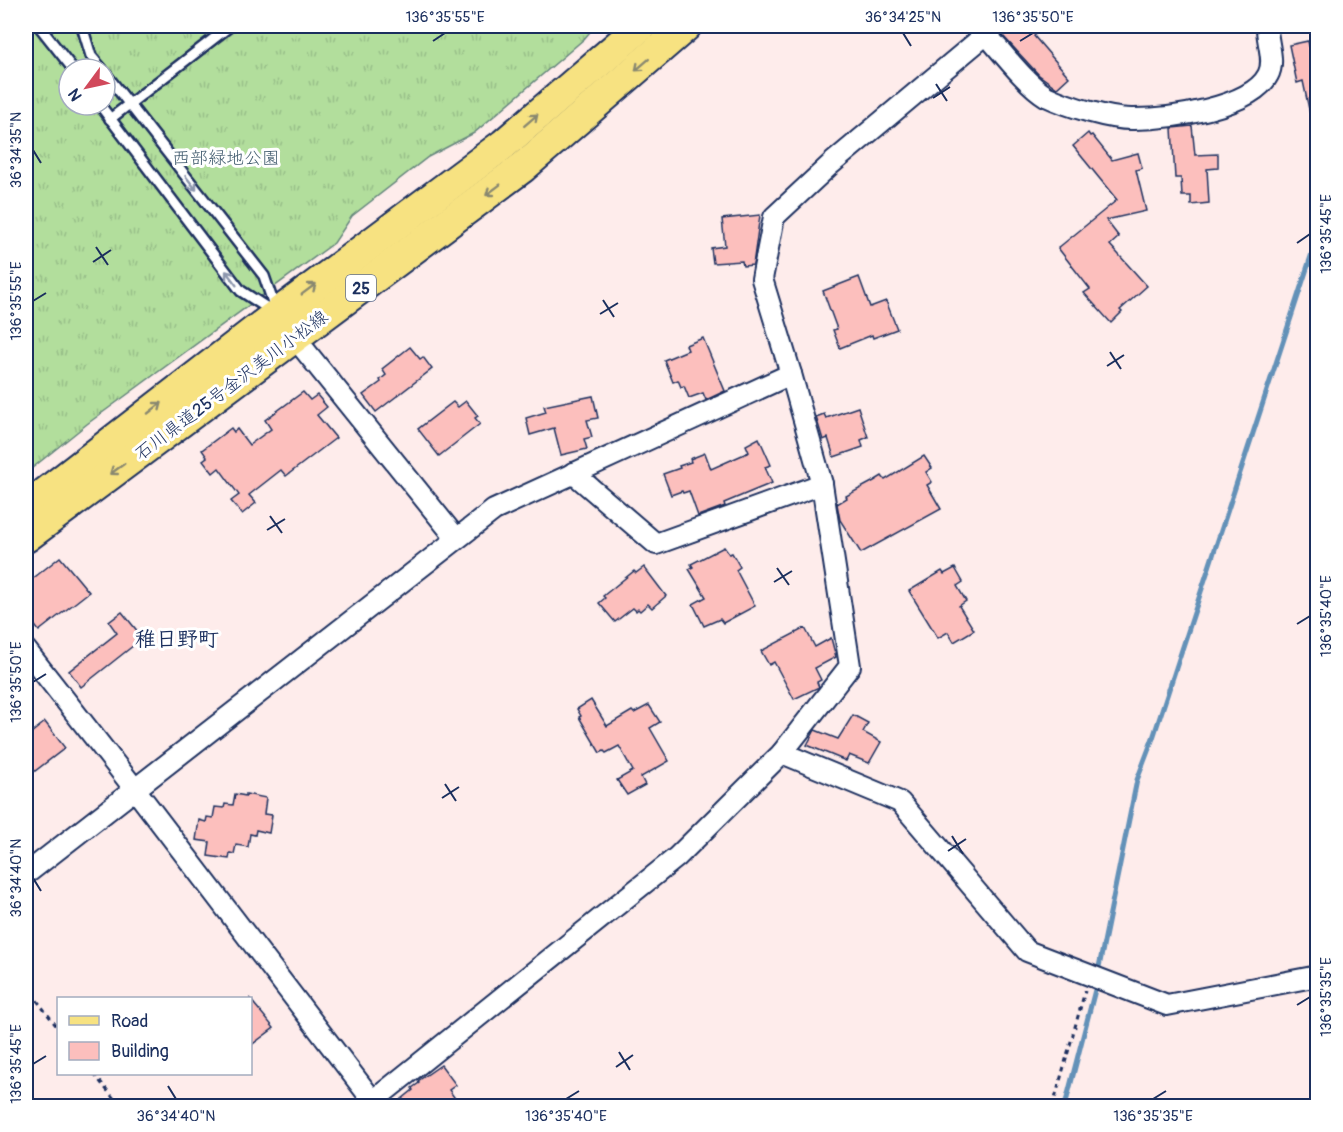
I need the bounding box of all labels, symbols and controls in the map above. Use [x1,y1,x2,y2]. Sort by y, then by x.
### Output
text: 136°35'55"E [405,8,485,27]
text: 36°34'25"N [865,8,941,27]
text: 136°35'50"E [992,8,1074,27]
north arrow [57,57,117,117]
one-way arrow [634,58,650,71]
text: N [64,84,87,105]
text: 36°34'35"N [7,112,26,188]
one-way arrow [523,113,538,127]
park label: 西部緑地公園 [172,147,280,170]
one-way arrow [184,174,197,190]
one-way arrow [485,183,501,196]
text: 136°35'45"E [1317,194,1336,274]
text: 136°35'55"E [7,261,26,341]
one-way arrow [225,270,238,286]
road number: 25 [346,275,376,301]
one-way arrow [301,283,317,296]
street label: 石川県道25号金沢美川小松線 [130,305,332,466]
one-way arrow [147,402,163,415]
one-way arrow [110,463,126,475]
text: 136°35'40"E [1317,575,1336,657]
district label: 稚日野町 [135,626,219,653]
text: 136°35'50"E [7,641,26,723]
text: 36°34'40"N [7,839,26,917]
text: 136°35'35"E [1317,957,1336,1037]
legend [57,997,252,1075]
text: Road [111,1010,148,1033]
text: 136°35'45"E [7,1024,26,1104]
text: Building [111,1040,169,1063]
text: 36°34'40"N [137,1107,215,1126]
text: 136°35'40"E [525,1107,607,1126]
text: 136°35'35"E [1113,1107,1193,1126]

